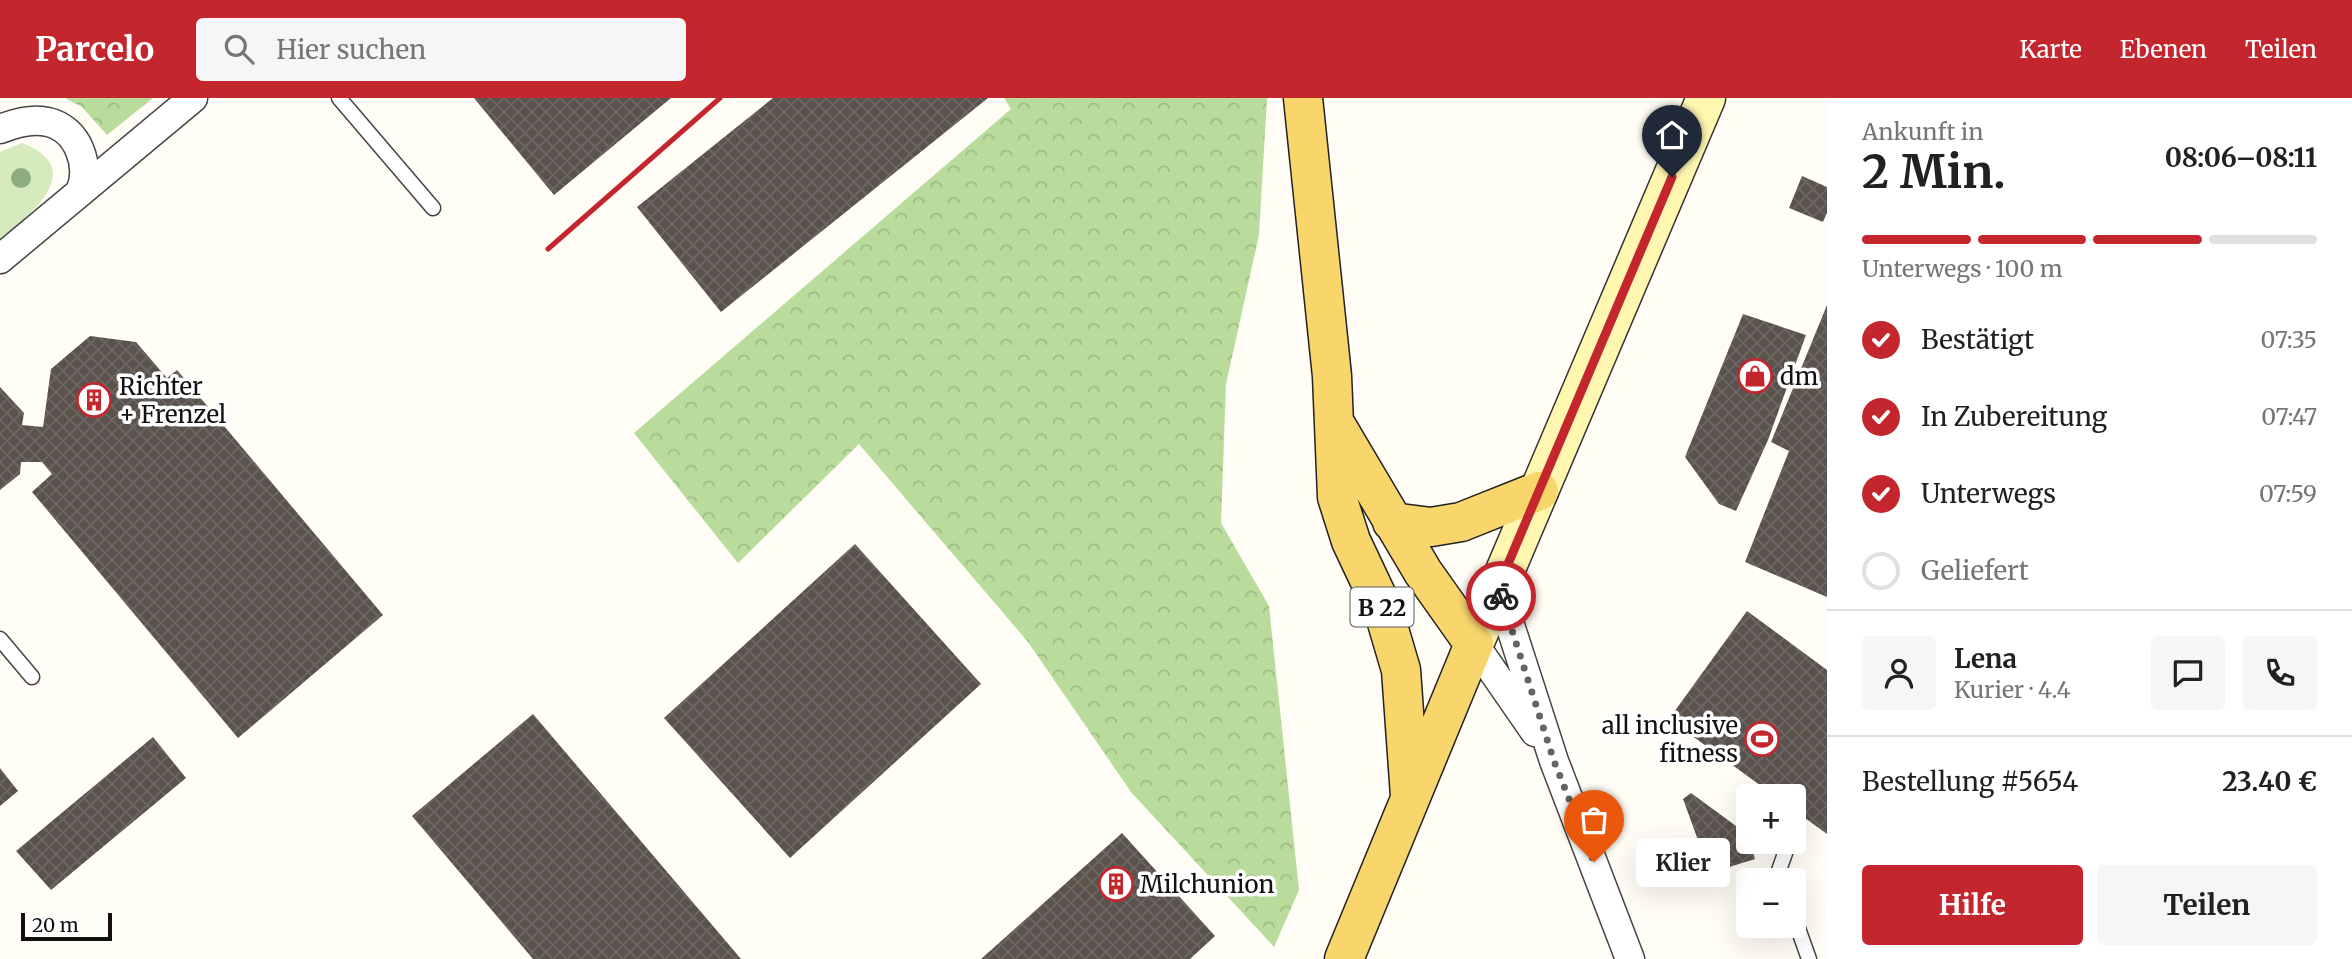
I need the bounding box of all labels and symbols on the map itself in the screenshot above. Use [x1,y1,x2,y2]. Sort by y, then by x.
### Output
pin [1642,105,1702,177]
shop icon: dm [1736,357,1774,395]
place label: dm [1780,361,1819,392]
place label: Richter + Frenzel [119,371,226,430]
building icon: Richter + Frenzel [75,381,113,419]
courier [1466,561,1536,631]
road number: B 22 [1350,587,1414,626]
place label: all inclusive fitness [1602,710,1738,769]
sports icon: all inclusive fitness [1743,720,1781,758]
pin [1564,790,1624,862]
callout: Klier [1636,838,1730,886]
building icon: Milchunion [1097,865,1135,903]
place label: Milchunion [1140,869,1274,900]
scale bar [21,910,112,942]

